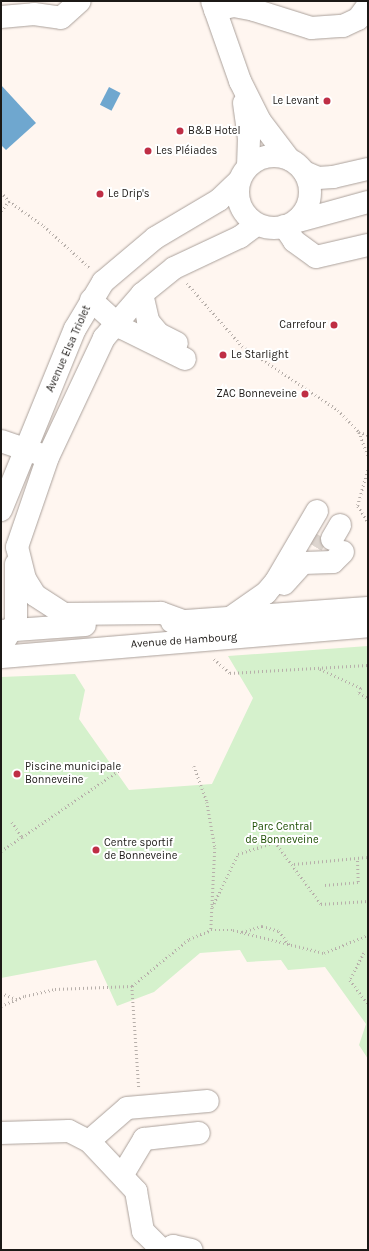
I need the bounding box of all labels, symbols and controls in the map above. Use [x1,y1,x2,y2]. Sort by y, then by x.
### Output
place label: Le Levant [272,94,319,108]
marker: Le Levant [322,96,332,106]
place label: B&B Hotel [188,124,241,138]
marker: B&B Hotel [175,126,185,136]
place label: Les Pléiades [156,144,217,158]
marker: Les Pléiades [143,146,153,156]
place label: Le Drip's [108,187,150,201]
marker: Le Drip's [95,189,105,199]
street label: Avenue Elsa Triolet [44,304,94,394]
place label: Carrefour [279,318,326,332]
marker: Carrefour [329,320,339,330]
place label: Le Starlight [231,348,289,362]
marker: Le Starlight [218,350,228,360]
place label: ZAC Bonneveine [216,387,297,401]
marker: ZAC Bonneveine [300,389,310,399]
street label: Avenue de Hambourg [130,631,238,651]
place label: Piscine municipale Bonneveine [25,761,121,787]
marker: Piscine municipale Bonneveine [12,769,22,779]
park label: Parc Central de Bonneveine [245,821,319,847]
place label: Centre sportif de Bonneveine [104,837,177,863]
marker: Centre sportif de Bonneveine [91,845,101,855]

